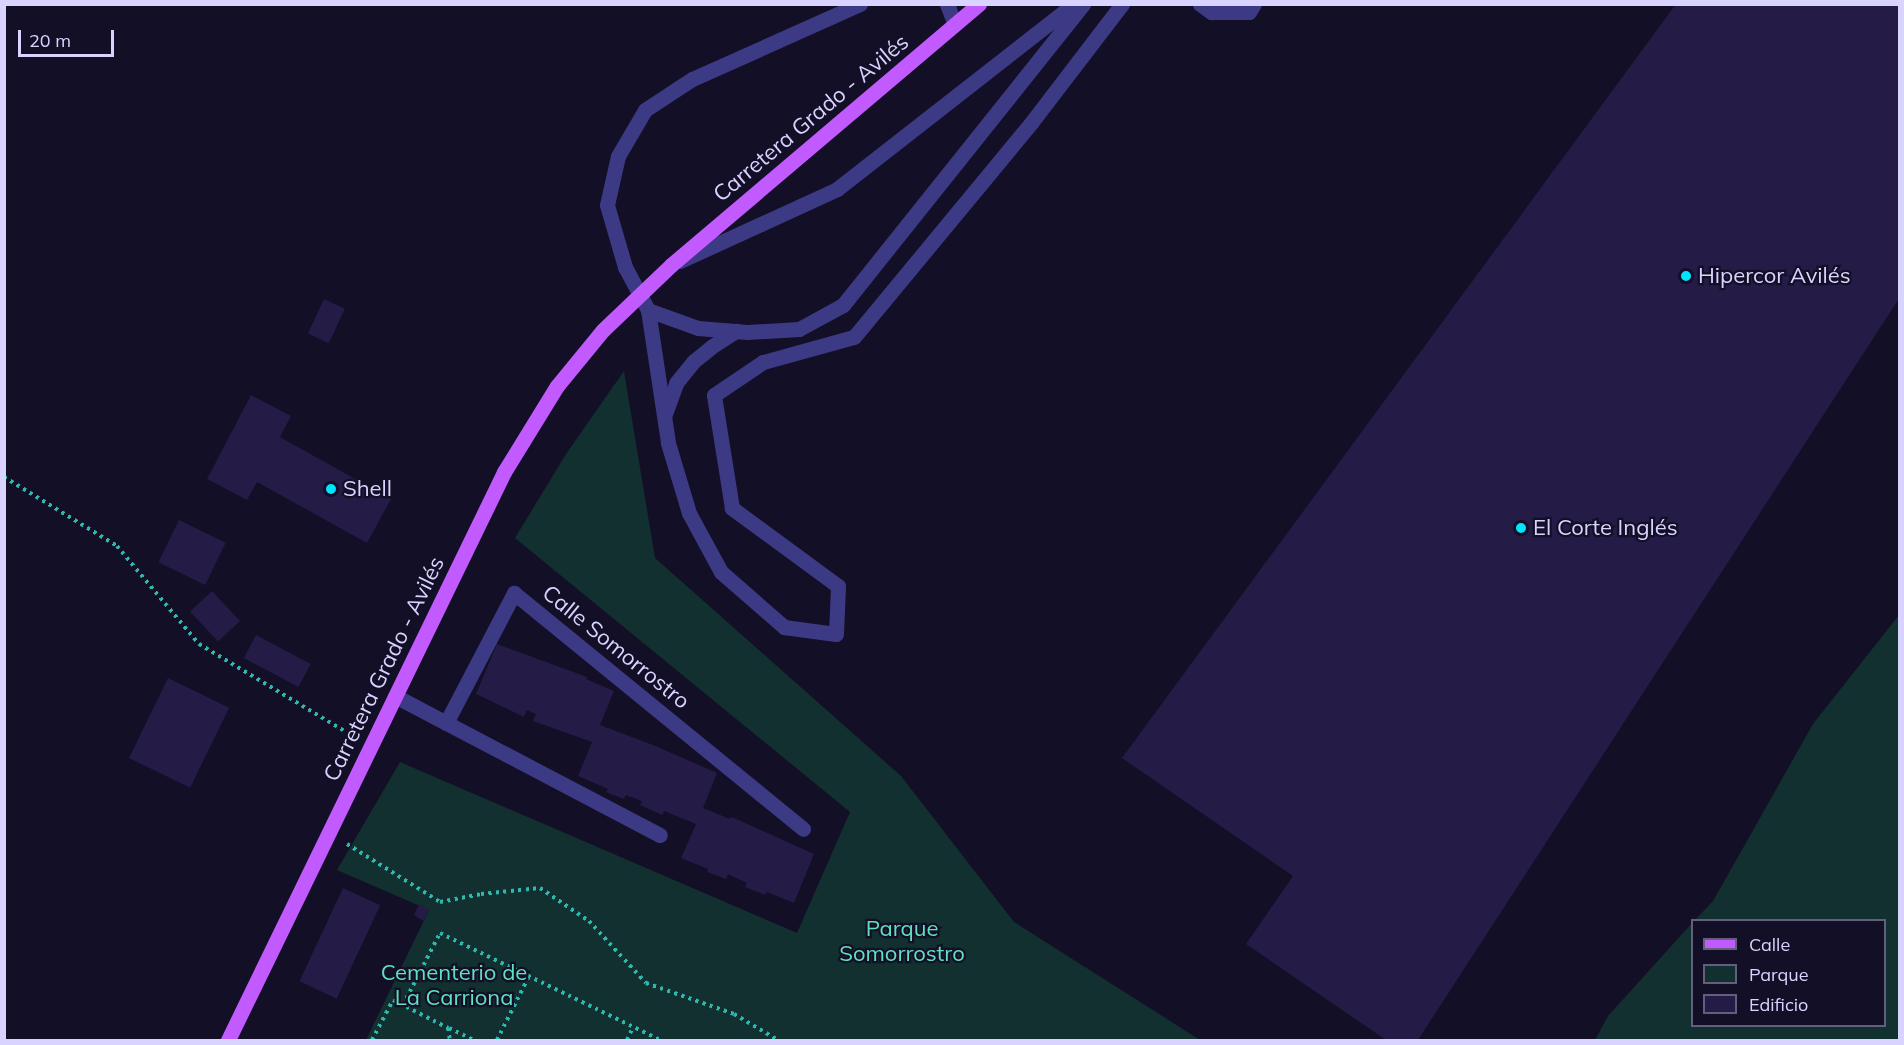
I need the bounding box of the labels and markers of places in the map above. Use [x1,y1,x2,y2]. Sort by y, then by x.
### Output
place label: Hipercor Avilés [1698,263,1851,289]
marker: Hipercor Avilés [1679,269,1693,283]
place label: Shell [343,476,392,502]
marker: Shell [324,482,338,496]
place label: El Corte Inglés [1533,515,1678,541]
marker: El Corte Inglés [1514,521,1528,535]

